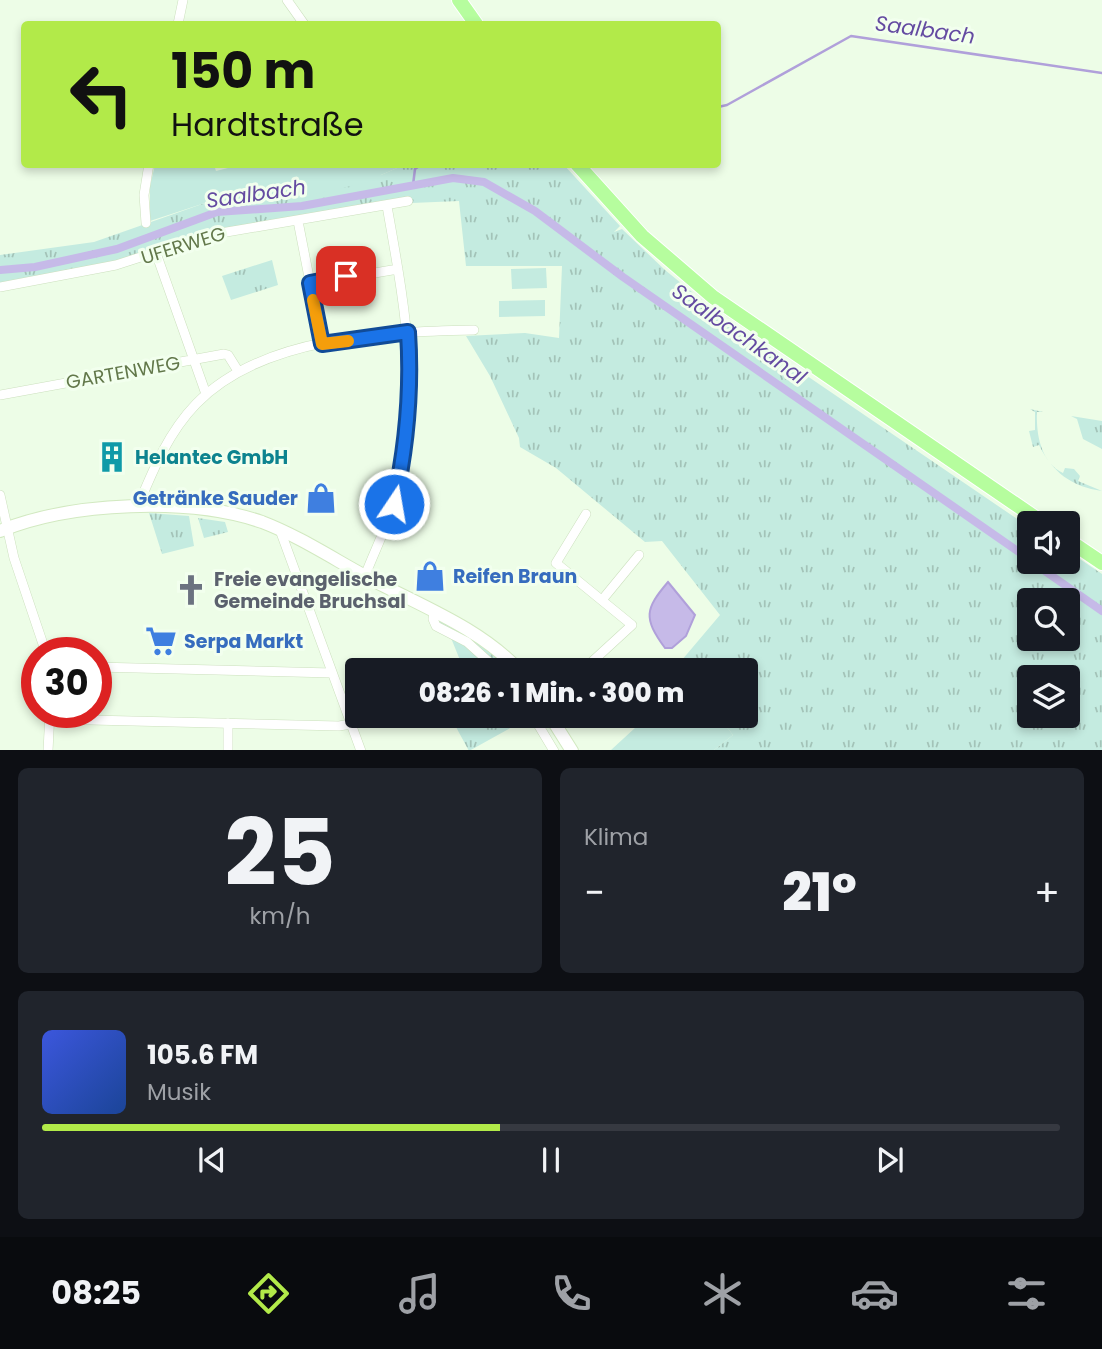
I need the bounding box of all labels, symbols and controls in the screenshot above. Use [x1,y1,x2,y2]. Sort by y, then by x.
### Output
water label: Saalbach [873,8,977,51]
text: 150 m [171,37,316,105]
icon: left [56,49,147,140]
text: Hardtstraße [171,102,364,147]
water label: Saalbach [204,172,308,215]
street label: UFERWEG [138,220,229,271]
pin [316,246,376,306]
icon: arrive [327,257,365,295]
water label: Saalbachkanal [666,276,813,391]
street label: GARTENWEG [64,349,182,396]
building icon: Helantec GmbH [95,440,129,474]
place label: Helantec GmbH [135,444,288,471]
position arrow [357,467,431,541]
shop icon: Getränke Sauder [304,481,338,515]
place label: Getränke Sauder [133,485,298,512]
map controls [1017,511,1080,728]
button: sound [1017,511,1080,574]
shop icon: Reifen Braun [413,559,447,593]
place label: Reifen Braun [453,563,577,590]
place label: Freie evangelische Gemeinde Bruchsal [214,566,406,615]
church icon: Freie evangelische Gemeinde Bruchsal [174,573,208,607]
button: search [1017,588,1080,651]
supermarket icon: Serpa Markt [144,624,178,658]
place label: Serpa Markt [184,628,304,655]
speed limit sign: 30 [21,637,112,728]
button: layers [1017,665,1080,728]
text: 08:26 · 1 Min. · 300 m [419,675,684,711]
text: 25 [224,789,336,917]
text: Klima [584,821,648,853]
text: 21° [782,856,857,929]
text: − [584,866,605,919]
text: + [1034,866,1060,919]
text: km/h [249,900,311,932]
text: 105.6 FM [147,1037,258,1073]
text: Musik [147,1076,211,1108]
icon: previous [193,1141,231,1179]
icon: pause [532,1141,570,1179]
icon: next [871,1141,909,1179]
icon: directions [244,1269,293,1318]
icon: music [395,1269,444,1318]
icon: phone [547,1269,596,1318]
icon: climate [698,1269,747,1318]
icon: car [850,1269,899,1318]
icon: filters [1002,1269,1051,1318]
text: 08:25 [51,1270,141,1315]

